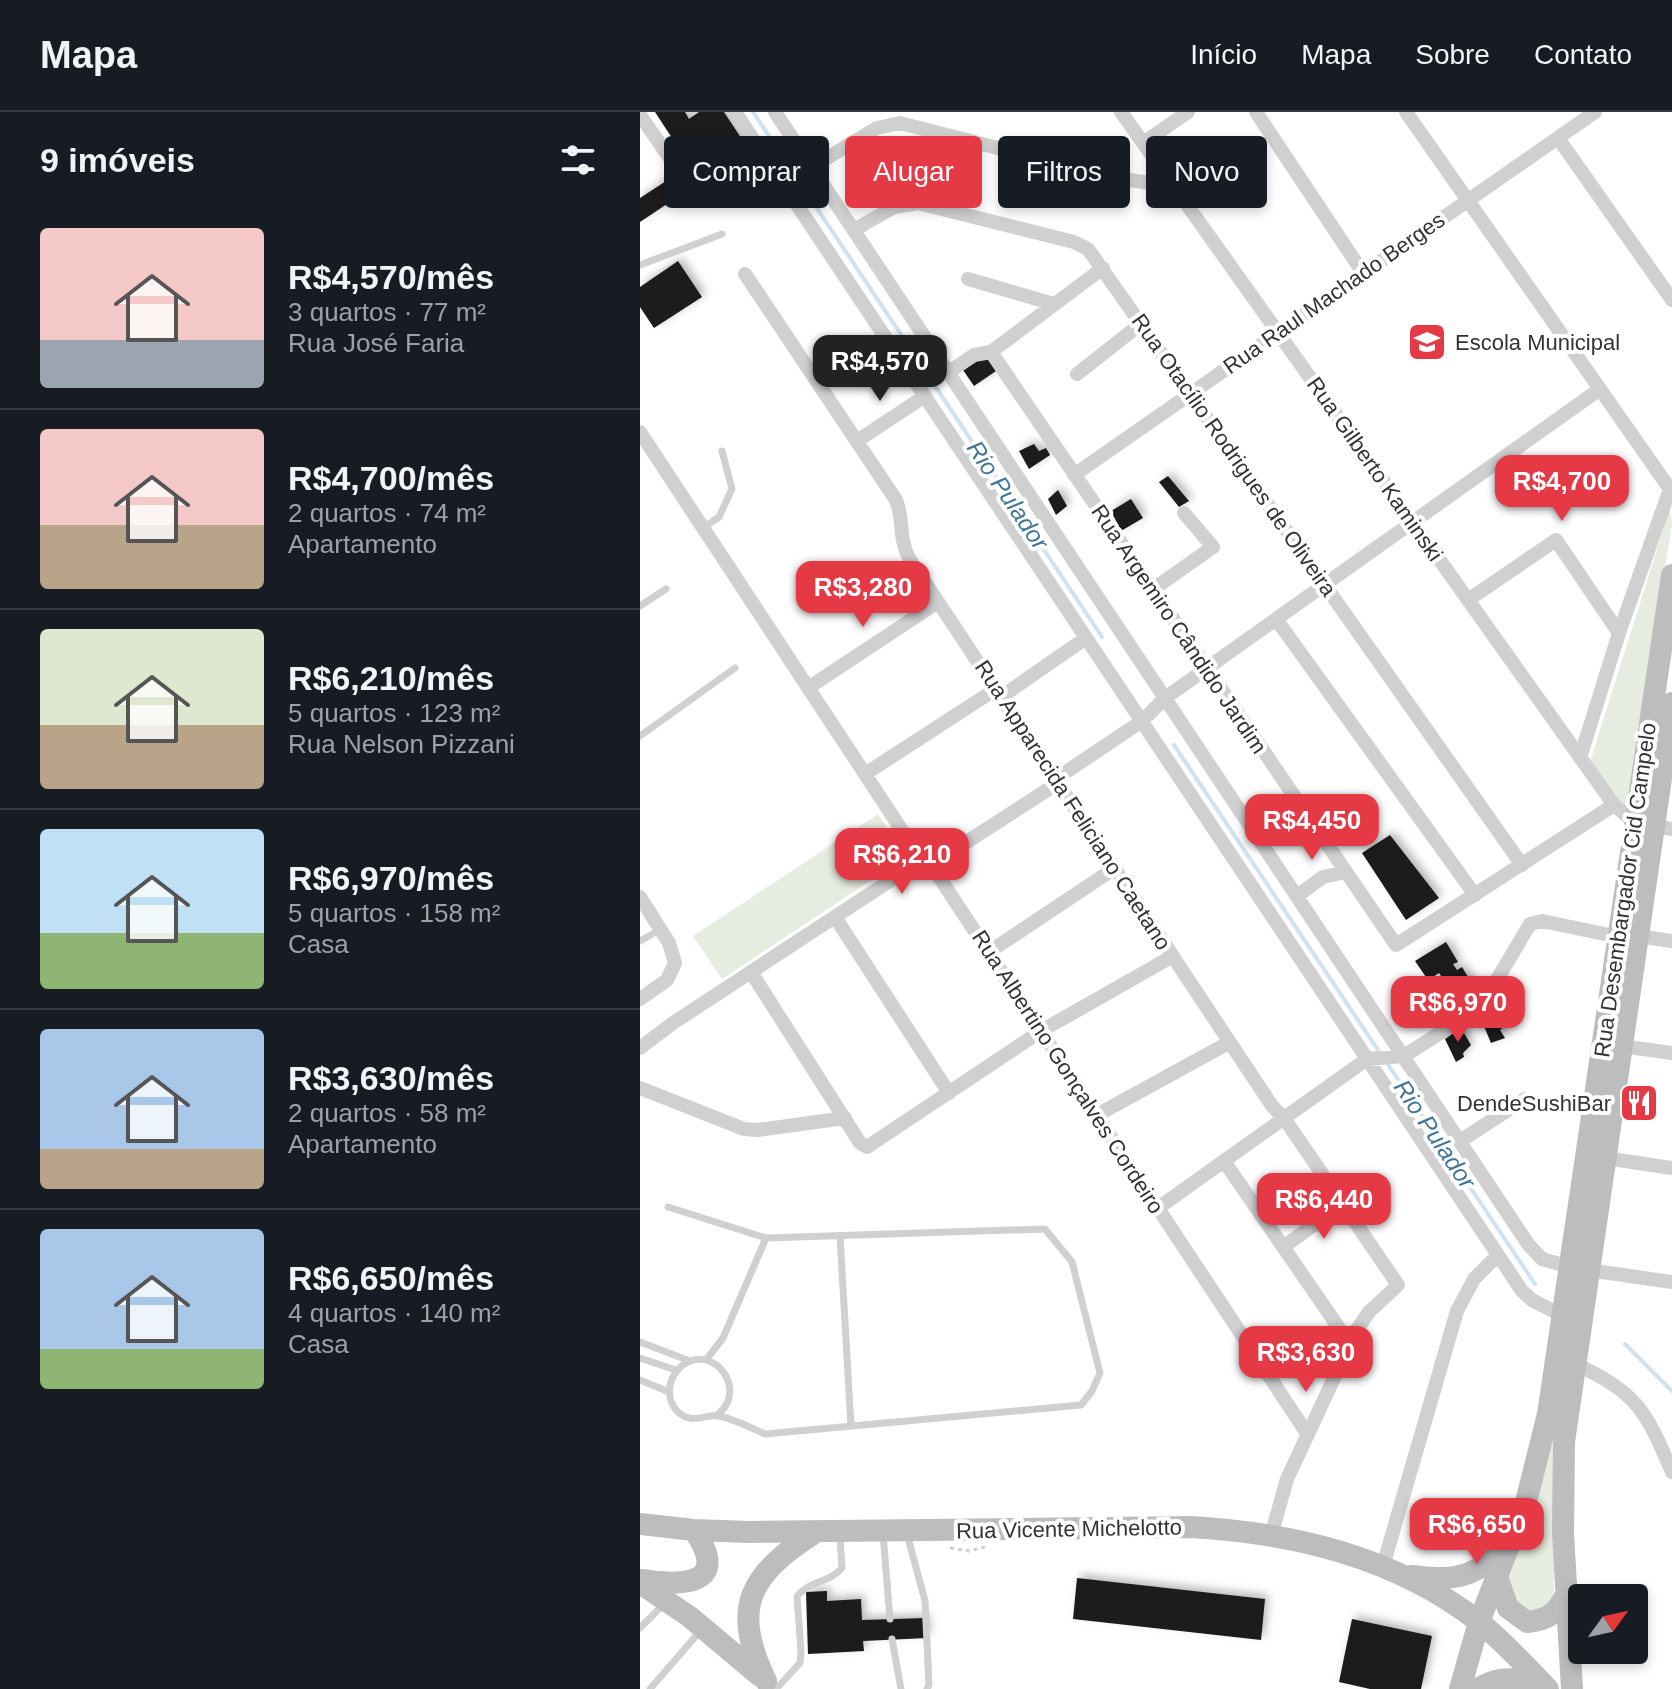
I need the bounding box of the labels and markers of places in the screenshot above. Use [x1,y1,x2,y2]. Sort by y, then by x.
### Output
school or university icon: Escola Municipal [1406,321,1448,363]
place label: Escola Municipal [1455,330,1620,355]
pin: R$4,570 [806,335,954,403]
pin: R$4,700 [1488,455,1636,523]
pin: R$3,280 [789,561,937,629]
pin: R$4,450 [1238,794,1386,862]
pin: R$6,210 [828,828,976,896]
pin: R$6,970 [1384,976,1532,1044]
restaurant icon: DendeSushiBar [1618,1082,1660,1124]
place label: DendeSushiBar [1457,1091,1611,1116]
pin: R$6,440 [1250,1173,1398,1241]
pin: R$3,630 [1232,1326,1380,1394]
pin: R$6,650 [1403,1498,1551,1566]

